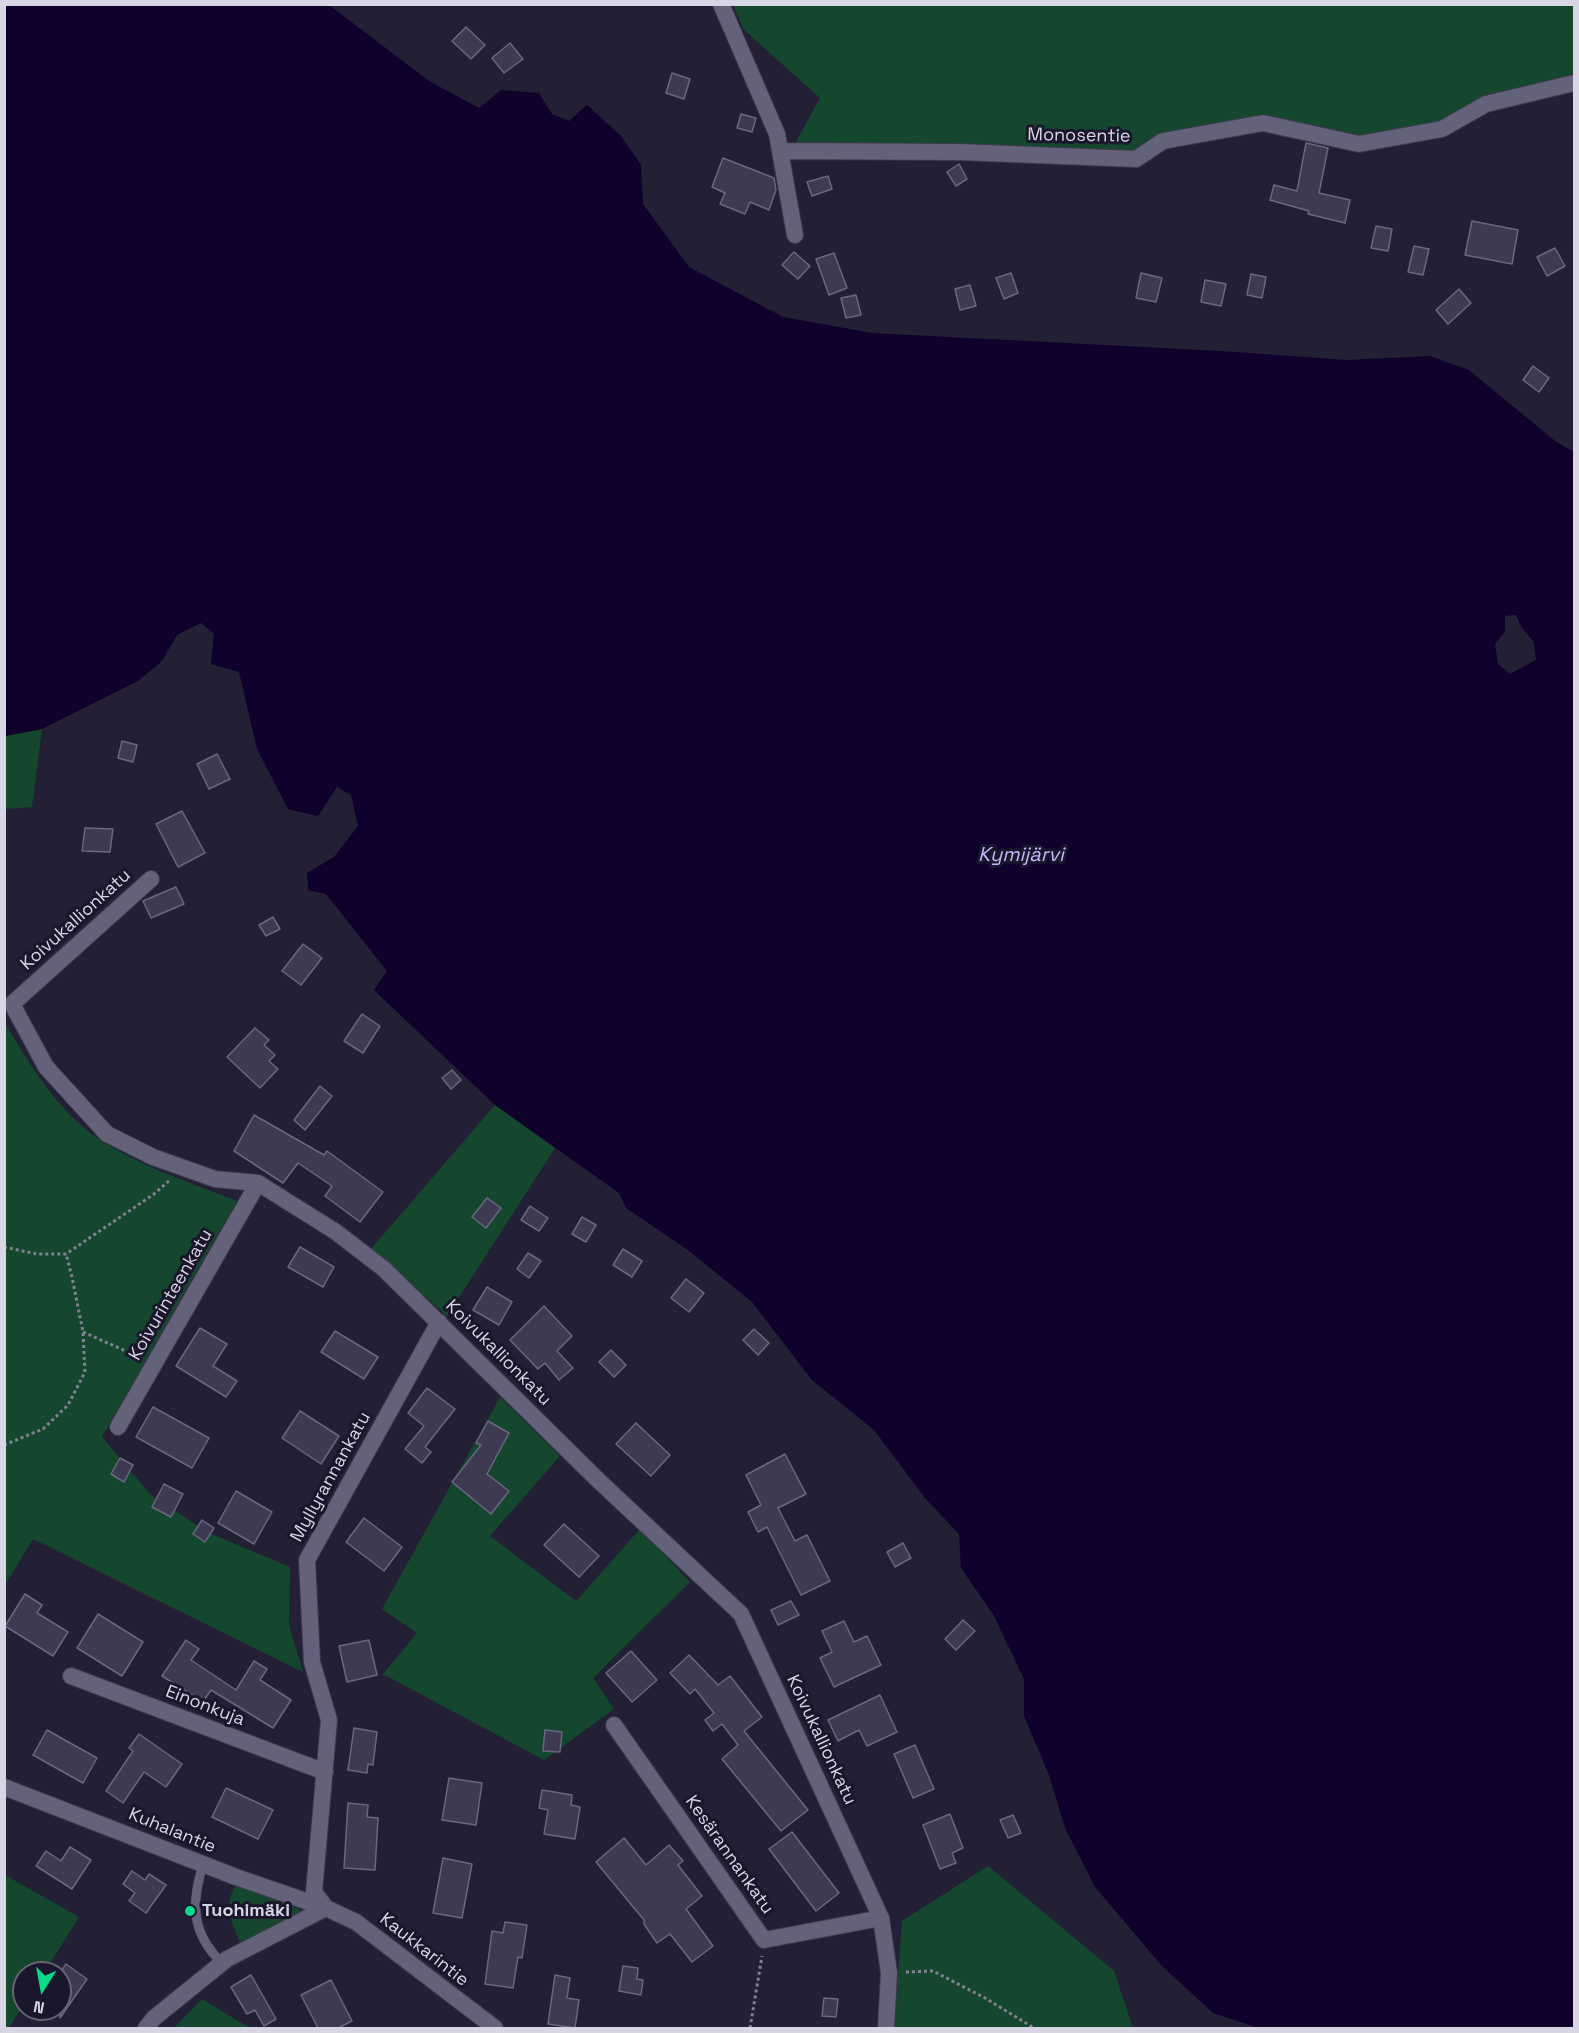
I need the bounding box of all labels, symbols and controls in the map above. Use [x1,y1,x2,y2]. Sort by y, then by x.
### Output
street label: Monosentie [1027,124,1131,148]
water label: Kymijärvi [978,844,1064,868]
street label: Koivukallionkatu [17,865,135,975]
street label: Koivurinteenkatu [125,1226,217,1364]
street label: Koivukallionkatu [441,1296,555,1410]
street label: Myllyrannankatu [286,1408,376,1546]
street label: Koivukallionkatu [781,1672,861,1808]
street label: Einonkuja [162,1681,248,1731]
street label: Kesärannankatu [680,1792,778,1918]
street label: Kuhalantie [125,1804,219,1858]
place label: Tuohimäki [202,1900,290,1922]
marker: Tuohimäki [183,1904,197,1918]
street label: Kaukkarintie [375,1909,473,1991]
north arrow [12,1961,72,2021]
text: N [32,1996,46,2019]

